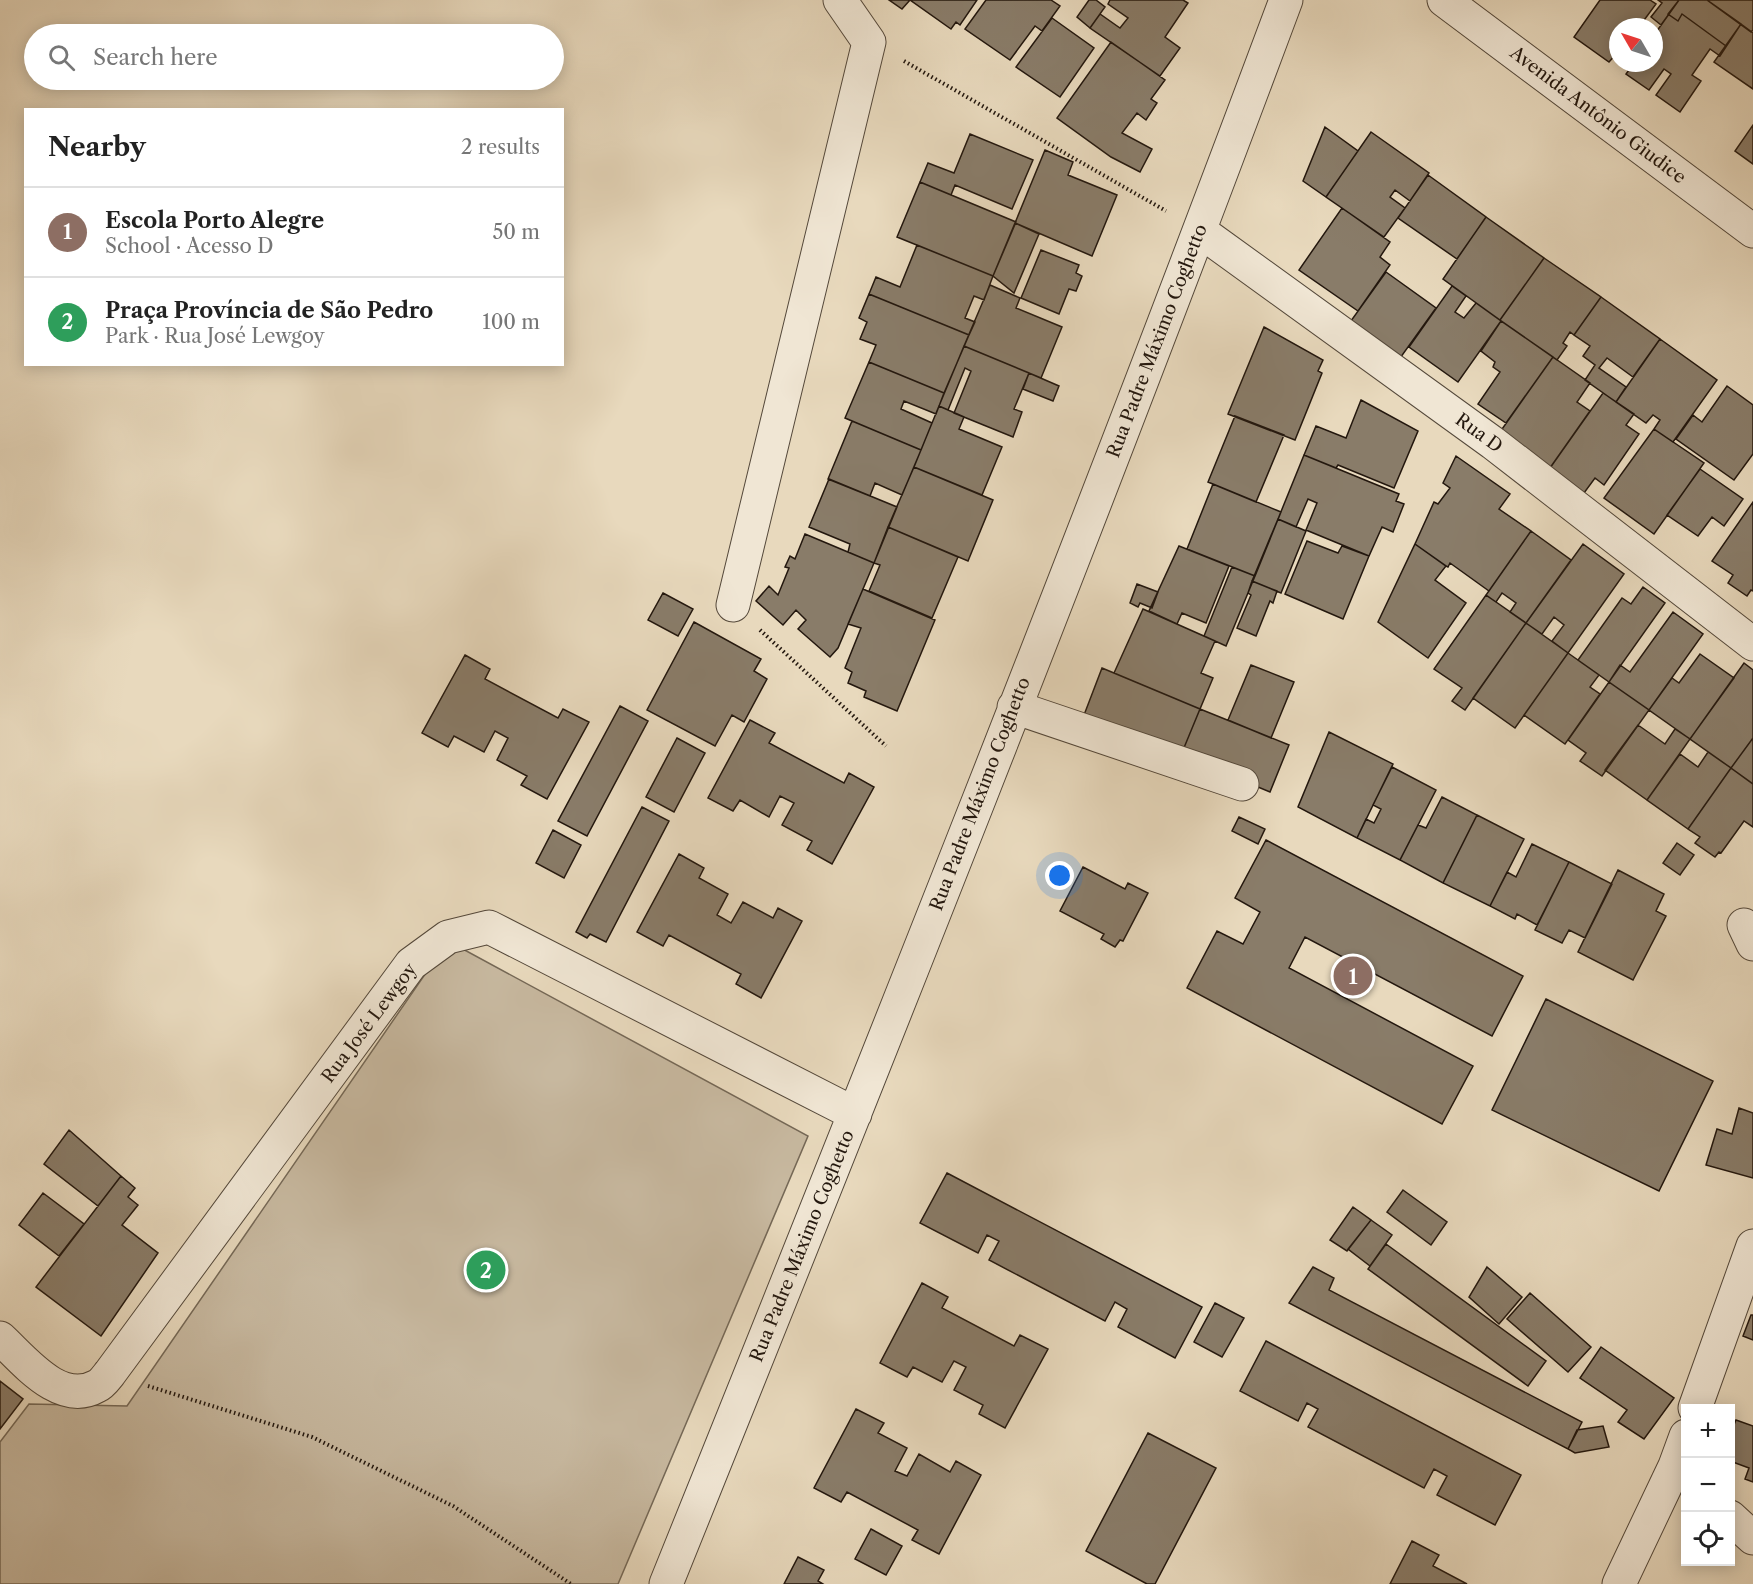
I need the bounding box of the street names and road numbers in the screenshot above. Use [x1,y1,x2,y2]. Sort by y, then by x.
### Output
street label: Avenida Antônio Giudice [1505,41,1690,188]
street label: Rua Padre Máximo Coghetto [1102,221,1212,461]
street label: Rua D [1451,409,1507,457]
street label: Rua Padre Máximo Coghetto [925,674,1035,914]
street label: Rua José Lewgoy [317,958,422,1087]
street label: Rua Padre Máximo Coghetto [745,1127,859,1365]

